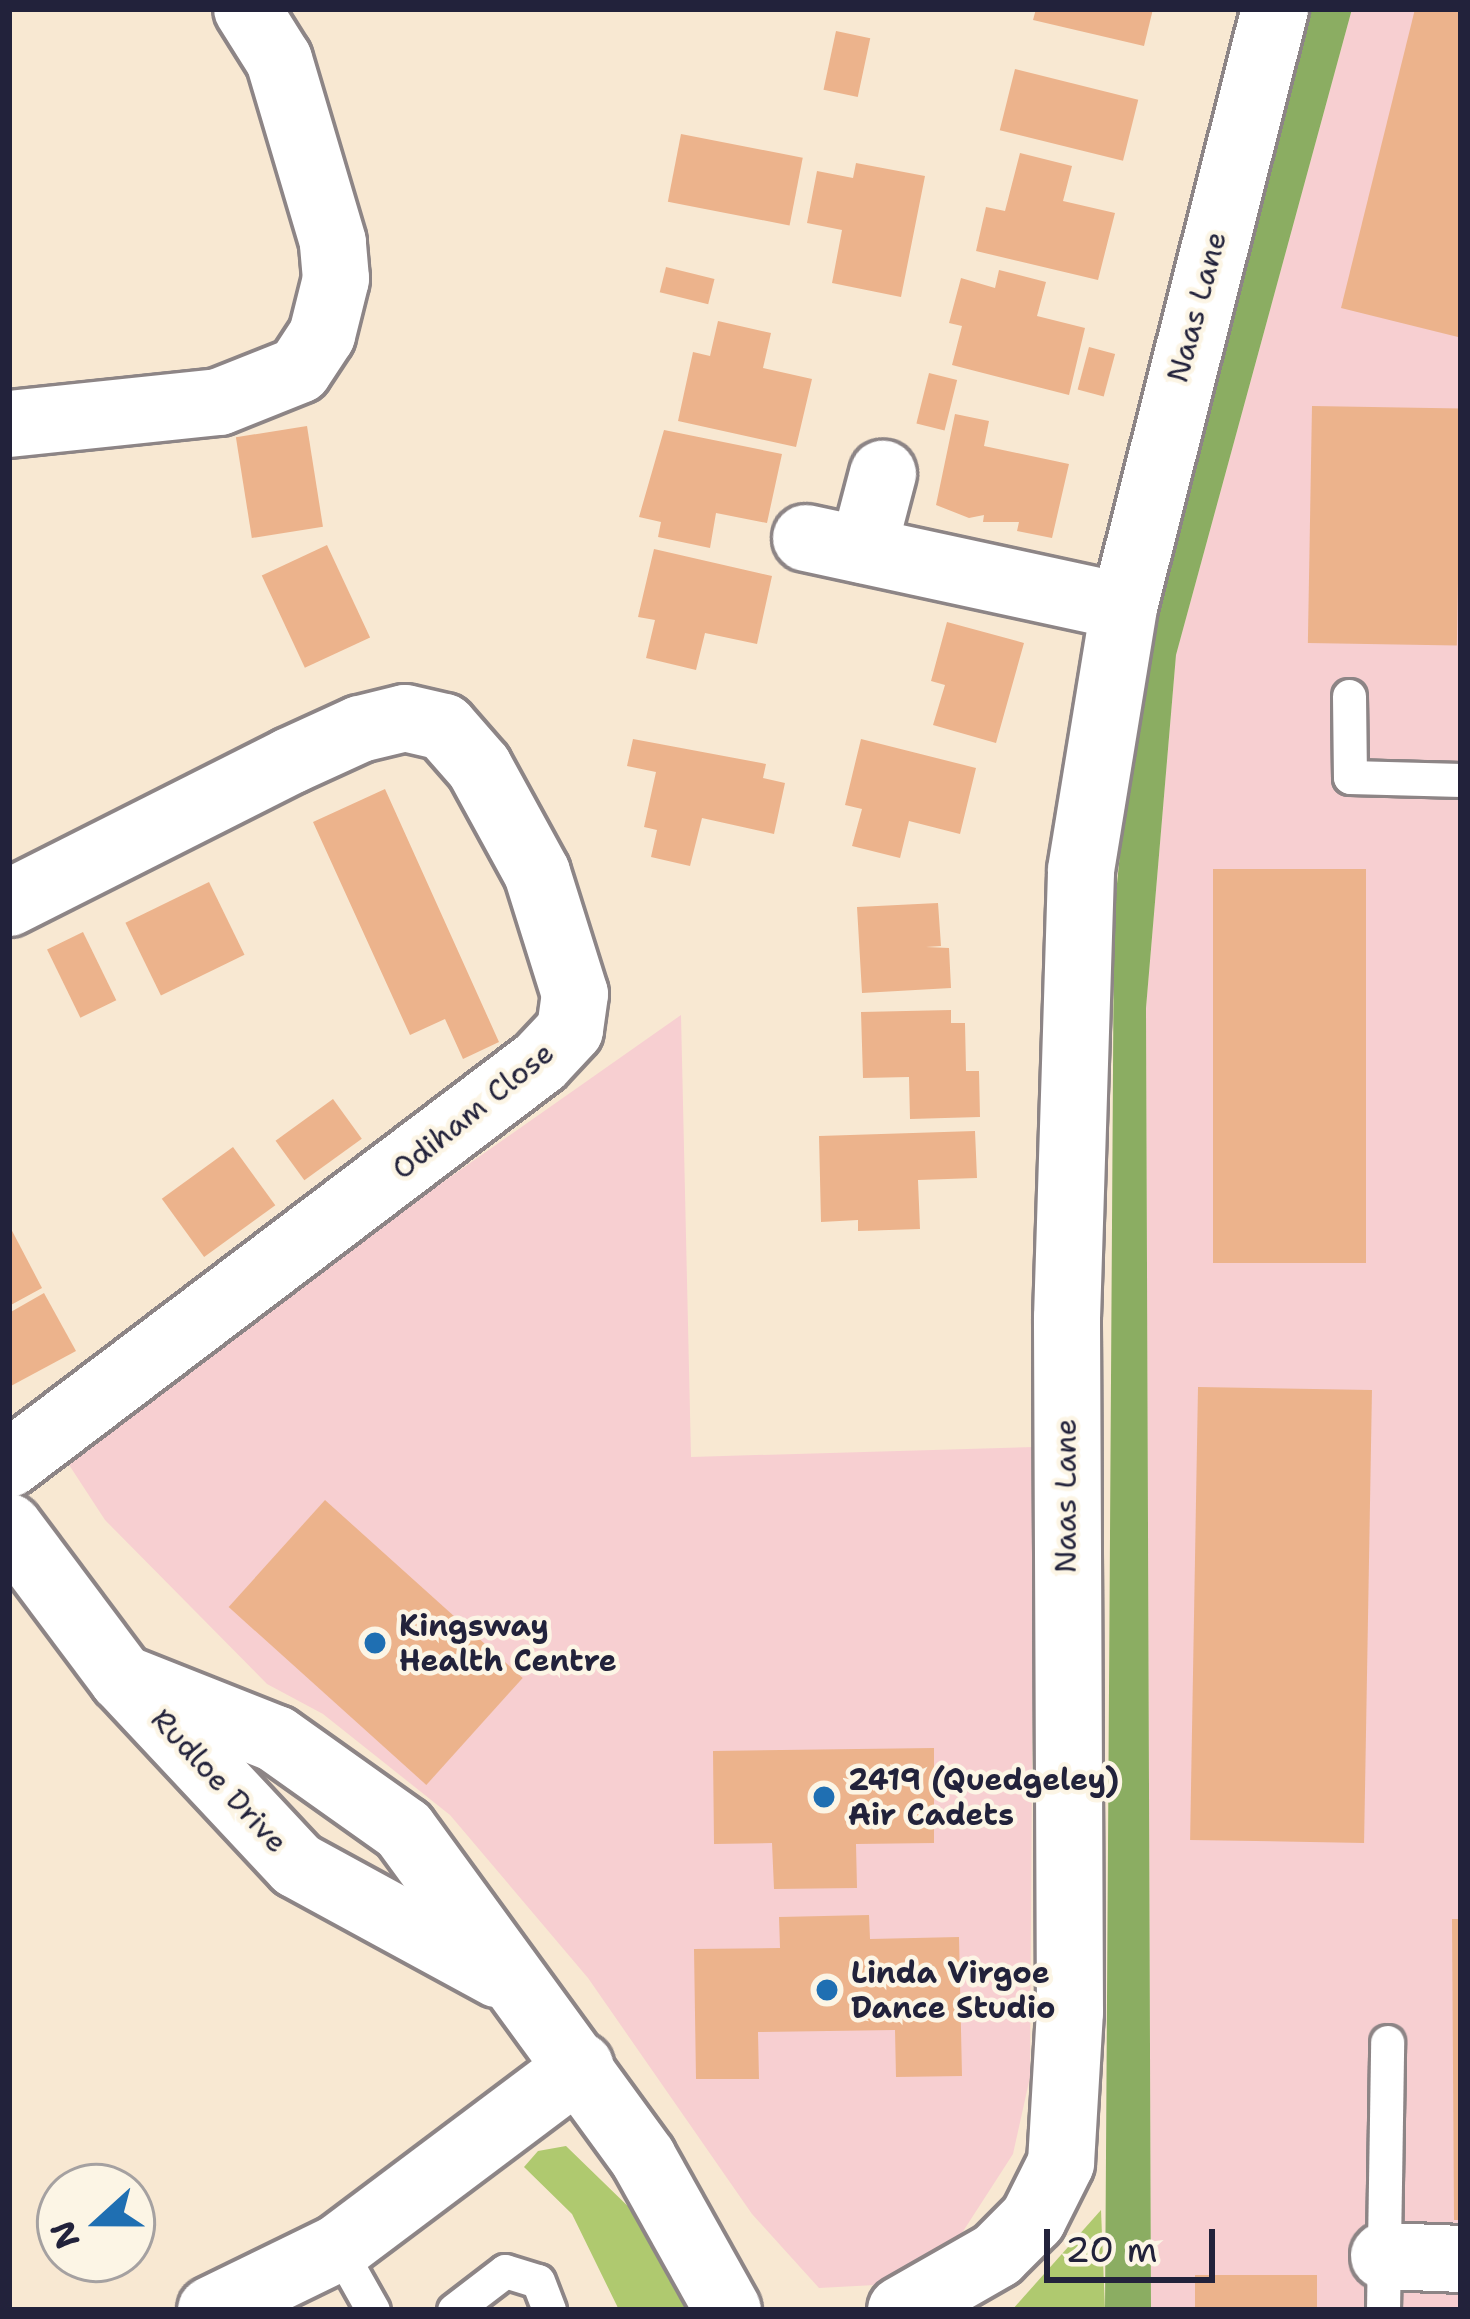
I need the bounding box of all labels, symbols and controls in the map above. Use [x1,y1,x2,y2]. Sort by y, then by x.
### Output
street label: Naas Lane [1160,228,1234,386]
street label: Odiham Close [385,1035,561,1187]
street label: Naas Lane [1048,1419,1084,1573]
place label: Kingsway Health Centre [399,1608,617,1678]
marker: Kingsway Health Centre [362,1630,388,1656]
street label: Rudloe Drive [143,1702,295,1860]
place label: 2419 (Quedgeley) Air Cadets [848,1762,1119,1832]
marker: 2419 (Quedgeley) Air Cadets [811,1784,837,1810]
place label: Linda Virgoe Dance Studio [851,1955,1056,2026]
marker: Linda Virgoe Dance Studio [814,1977,840,2003]
north arrow [36,2163,156,2283]
scale bar [1050,2205,1221,2279]
text: N [39,2215,90,2255]
text: 20 m [1065,2225,1158,2274]

